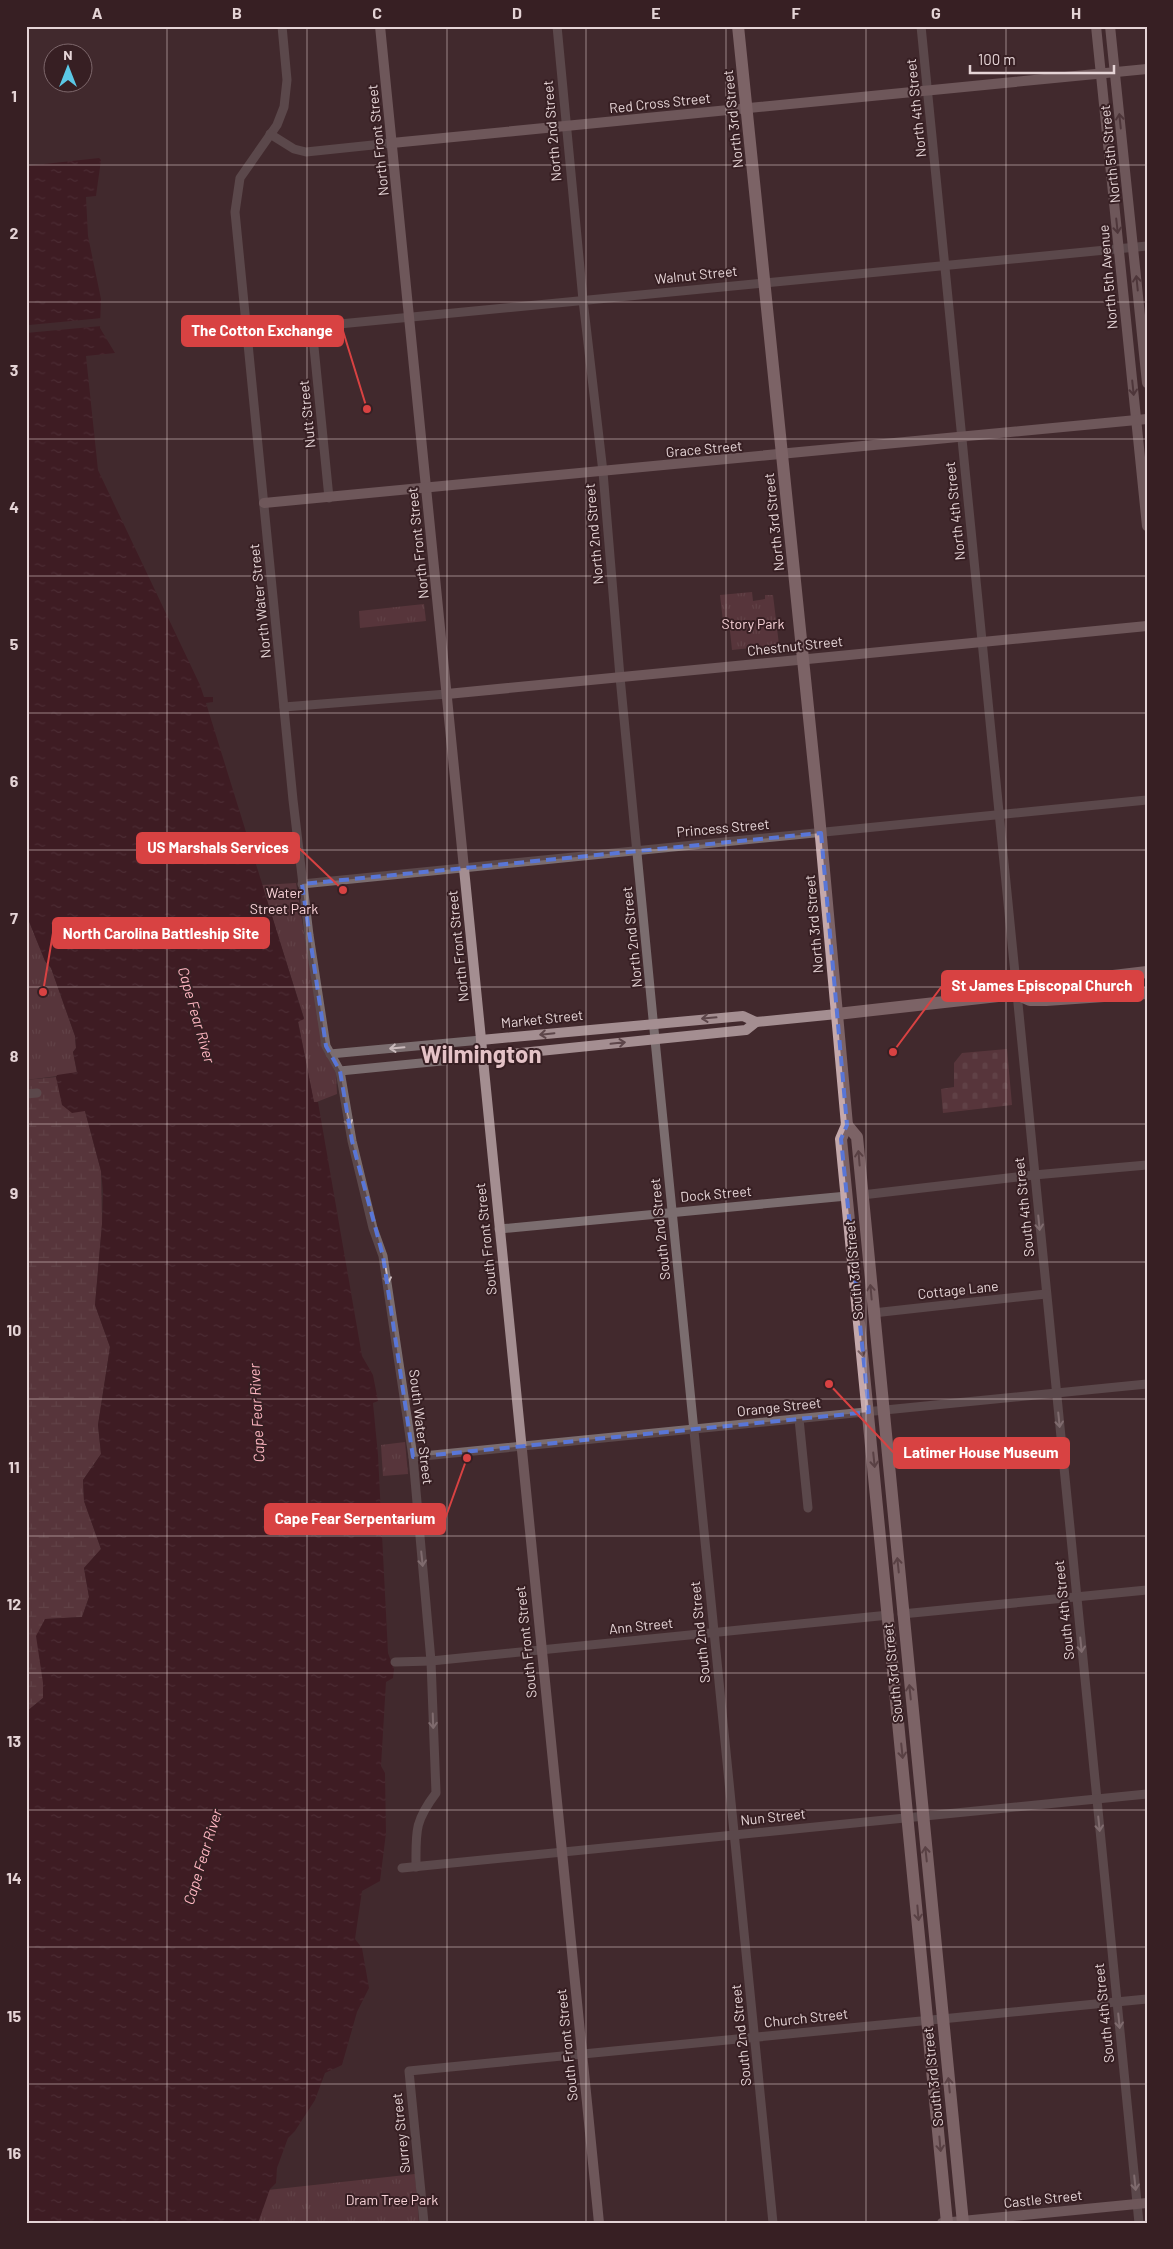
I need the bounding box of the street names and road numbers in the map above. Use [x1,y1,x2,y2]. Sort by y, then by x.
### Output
street label: North 4th Street [902,58,929,158]
street label: North 3rd Street [719,69,746,169]
street label: North 2nd Street [539,80,564,182]
street label: North Front Street [363,84,392,197]
street label: Red Cross Street [608,89,711,116]
street label: North 5th Street [1096,104,1123,204]
street label: North 5th Avenue [1094,224,1121,330]
street label: Walnut Street [654,262,738,287]
street label: Nutt Street [294,379,319,449]
street label: Grace Street [665,437,743,460]
street label: North 4th Street [941,461,968,561]
street label: North 3rd Street [760,472,787,572]
street label: North 2nd Street [581,483,606,585]
street label: North Front Street [403,487,432,600]
street label: North Water Street [245,543,274,659]
street label: Chestnut Street [746,632,844,659]
street label: Princess Street [676,815,770,840]
street label: North 3rd Street [801,874,826,974]
street label: North 2nd Street [618,886,645,988]
street label: North Front Street [443,890,472,1003]
street label: Market Street [500,1006,584,1031]
street label: South 4th Street [1010,1156,1037,1258]
street label: South 2nd Street [646,1177,673,1281]
street label: South Front Street [471,1182,500,1296]
street label: Dock Street [680,1182,752,1205]
street label: South 3rd Street [841,1220,866,1320]
street label: Cottage Lane [917,1277,999,1302]
street label: South Water Street [406,1368,437,1486]
street label: Orange Street [736,1394,822,1419]
street label: South 4th Street [1050,1559,1077,1661]
street label: South 2nd Street [686,1580,713,1684]
street label: South Front Street [511,1585,540,1699]
street label: Ann Street [608,1614,674,1637]
street label: South 3rd Street [879,1623,906,1723]
street label: Nun Street [739,1805,806,1828]
street label: South 4th Street [1090,1962,1117,2064]
street label: South 2nd Street [727,1983,754,2087]
street label: South Front Street [552,1988,581,2102]
street label: Church Street [763,2005,849,2030]
street label: South 3rd Street [919,2027,946,2127]
street label: Surrey Street [388,2092,413,2174]
street label: Castle Street [1003,2186,1083,2211]

